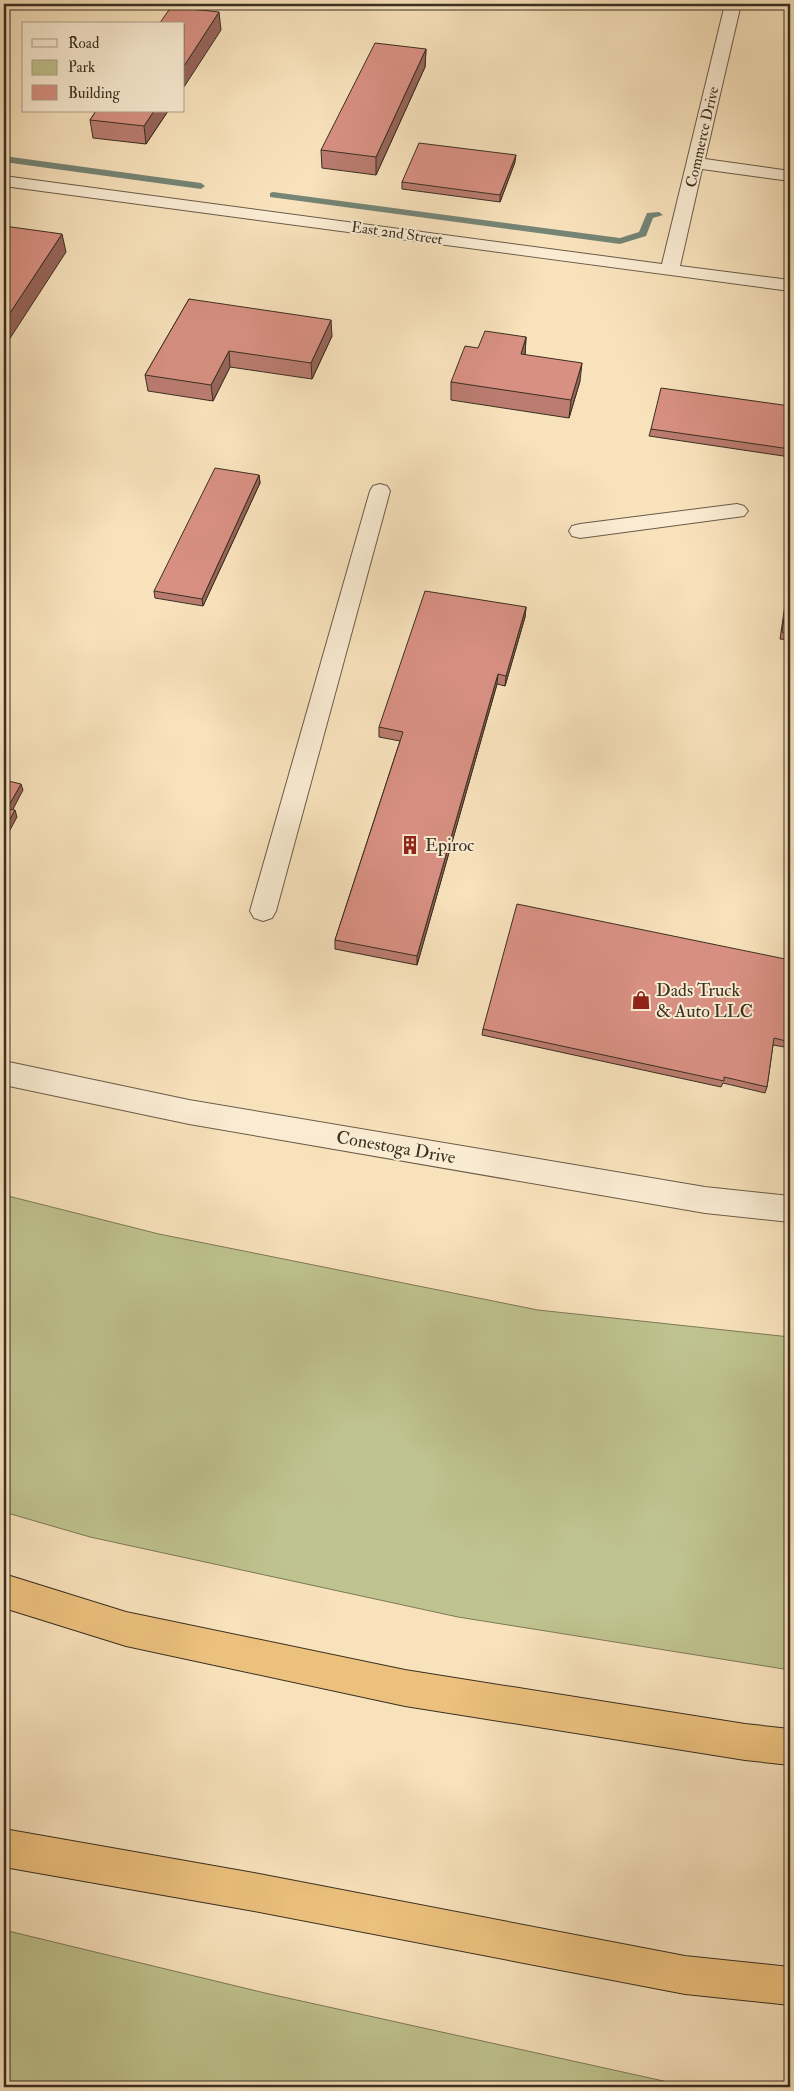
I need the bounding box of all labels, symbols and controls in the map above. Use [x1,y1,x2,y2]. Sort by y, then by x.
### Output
legend [22,22,185,112]
text: Road [68,34,100,53]
text: Park [68,58,95,77]
text: Building [68,84,120,103]
street label: Commerce Drive [682,85,723,189]
street label: East 2nd Street [350,218,444,249]
building icon: Epiroc [399,834,421,856]
place label: Epiroc [425,834,474,857]
place label: Dads Truck & Auto LLC [656,979,753,1023]
shop icon: Dads Truck & Auto LLC [630,989,652,1011]
street label: Conestoga Drive [335,1126,458,1169]

